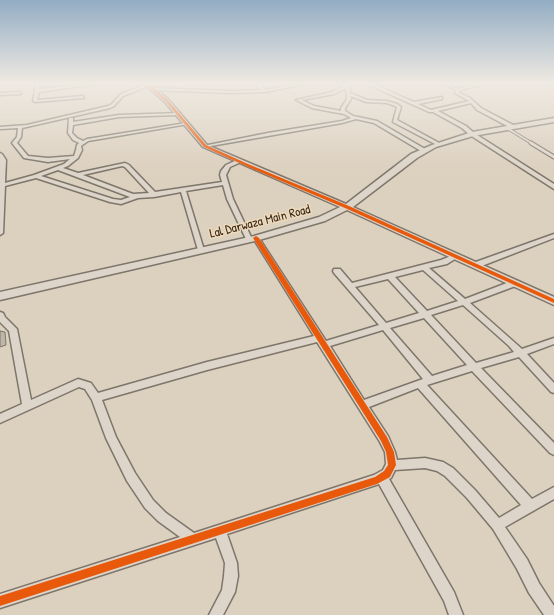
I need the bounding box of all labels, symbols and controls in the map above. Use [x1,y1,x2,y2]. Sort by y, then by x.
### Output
street label: Lal Darwaza Main Road [208,202,312,242]

